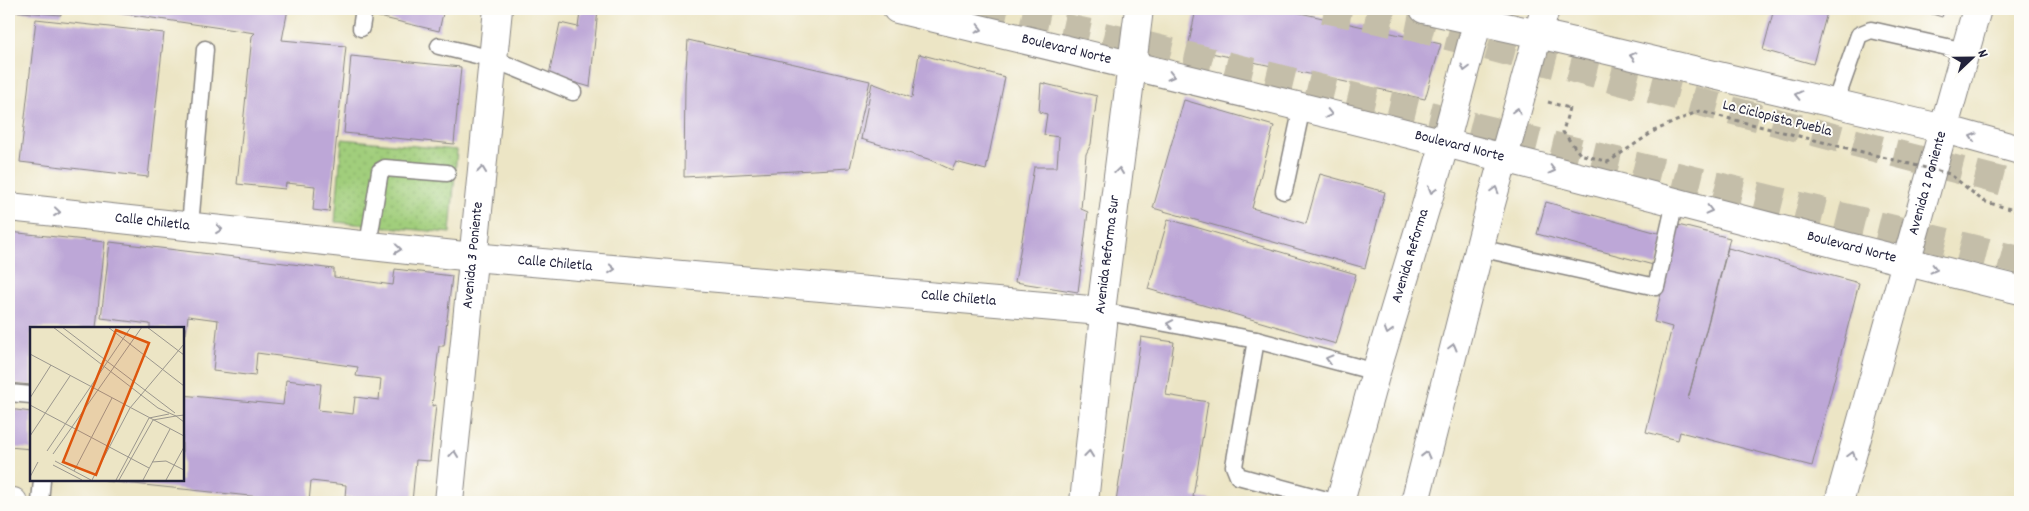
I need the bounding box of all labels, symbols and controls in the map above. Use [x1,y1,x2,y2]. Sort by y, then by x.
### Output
one-way arrow [974,23,983,34]
street label: Boulevard Norte [1019,28,1114,71]
north arrow [1946,32,1996,82]
text: N [1972,47,1993,61]
one-way arrow [1629,51,1638,62]
one-way arrow [1460,63,1471,72]
one-way arrow [1166,70,1175,81]
one-way arrow [1794,90,1803,101]
street label: La Ciclopista Puebla [1720,95,1835,143]
one-way arrow [1511,107,1522,116]
one-way arrow [1324,108,1333,119]
street label: Boulevard Norte [1412,125,1507,169]
street label: Avenida 2 Poniente [1903,128,1953,238]
one-way arrow [1970,132,1978,142]
one-way arrow [1547,165,1555,175]
one-way arrow [476,166,487,174]
one-way arrow [1113,167,1124,175]
one-way arrow [1427,185,1437,193]
one-way arrow [1489,187,1499,195]
street label: Avenida Reforma Sur [1090,194,1127,315]
street label: Avenida 3 Poniente [457,200,490,310]
one-way arrow [1705,204,1714,215]
street label: Avenida Reforma [1386,205,1436,306]
one-way arrow [54,206,62,217]
street label: Calle Chiletla [114,207,192,237]
one-way arrow [215,223,223,234]
street label: Boulevard Norte [1804,226,1899,270]
one-way arrow [394,243,402,254]
street label: Calle Chiletla [517,250,594,278]
one-way arrow [608,263,616,274]
one-way arrow [1930,263,1939,274]
street label: Calle Chiletla [920,285,998,313]
one-way arrow [1166,319,1175,329]
one-way arrow [1384,326,1394,334]
inset map [30,327,184,481]
one-way arrow [1447,343,1458,352]
one-way arrow [1325,355,1333,365]
one-way arrow [448,449,459,457]
one-way arrow [1083,449,1094,457]
one-way arrow [1420,450,1431,459]
one-way arrow [1847,452,1857,460]

